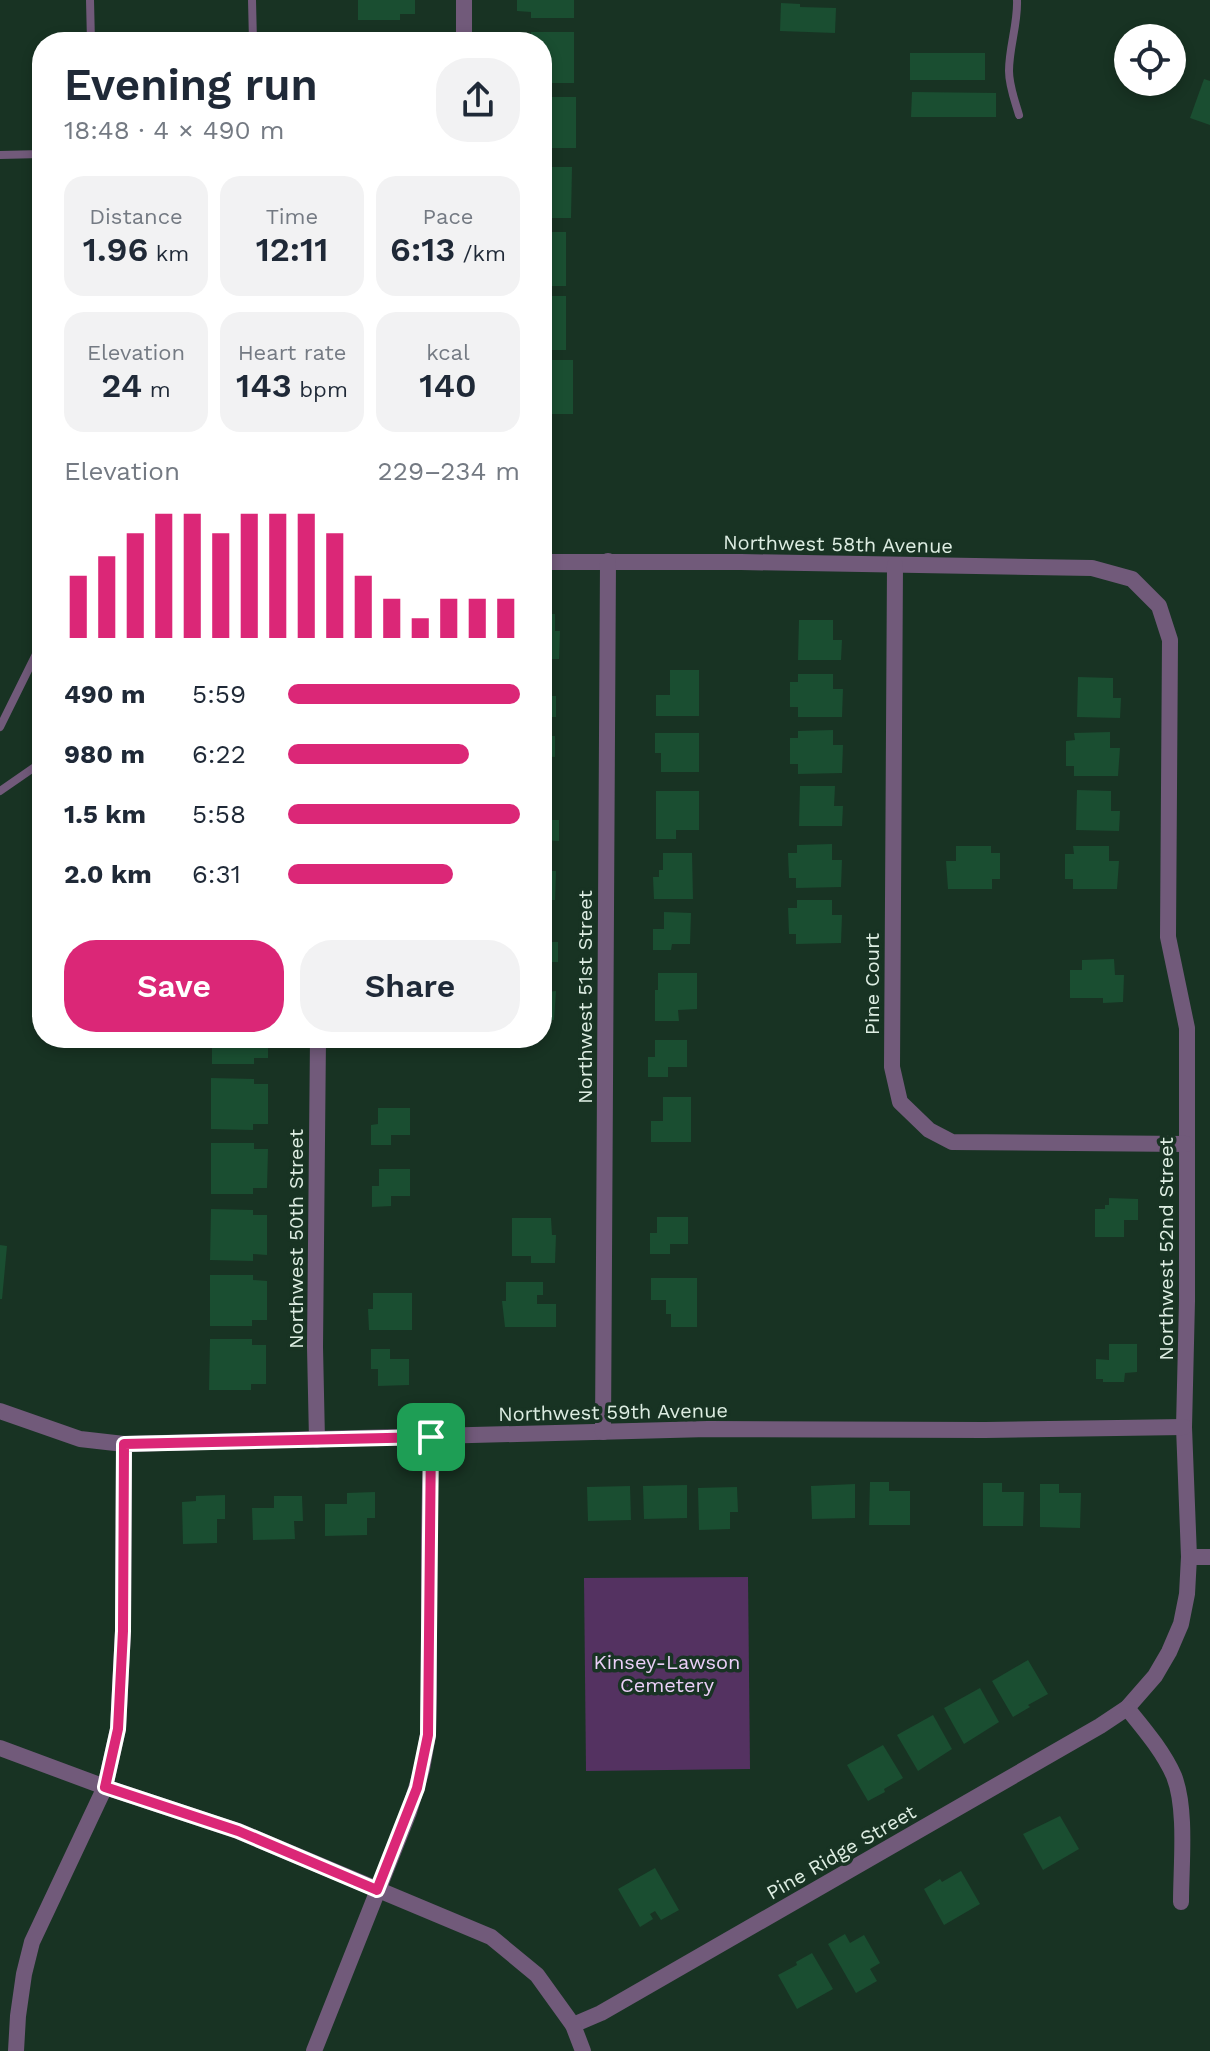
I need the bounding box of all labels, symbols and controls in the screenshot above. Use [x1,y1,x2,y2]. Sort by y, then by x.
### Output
map controls [1114,24,1186,96]
button: locate [1114,24,1186,96]
button: share [436,58,520,142]
text: Evening run [64,59,318,111]
text: 18:48 · 4 × 490 m [64,115,284,145]
text: Distance [89,204,183,229]
text: Time [266,204,318,229]
text: Pace [423,204,473,229]
text: 1.96 [83,229,148,269]
text: 12:11 [256,229,328,269]
text: 6:13 [390,229,455,269]
text: km [148,241,189,266]
text: /km [455,241,506,266]
text: Elevation [87,340,185,365]
text: Heart rate [238,340,346,365]
text: kcal [426,340,470,365]
text: 24 [101,365,142,405]
text: 143 [236,365,292,405]
text: 140 [419,365,477,405]
text: m [142,377,171,402]
text: bpm [292,377,348,402]
text: Elevation [64,456,180,486]
text: 229–234 m [378,456,520,486]
street label: Northwest 58th Avenue [723,530,953,558]
text: 490 m [64,679,145,709]
text: 5:59 [192,679,246,709]
text: 980 m [64,739,145,769]
text: 6:22 [192,739,246,769]
text: 1.5 km [64,799,146,829]
text: 5:58 [192,799,246,829]
text: 2.0 km [64,859,152,889]
text: 6:31 [192,859,241,889]
street label: Northwest 51st Street [573,890,597,1104]
street label: Pine Court [860,932,884,1035]
button: Save [64,940,284,1032]
button: Share [300,940,520,1032]
street label: Northwest 50th Street [284,1128,308,1349]
street label: Northwest 52nd Street [1154,1137,1178,1361]
street label: Northwest 59th Avenue [498,1398,728,1426]
pin [397,1403,465,1471]
icon: arrive [409,1415,453,1459]
park label: Kinsey-Lawson Cemetery [594,1650,740,1697]
street label: Pine Ridge Street [762,1799,921,1905]

